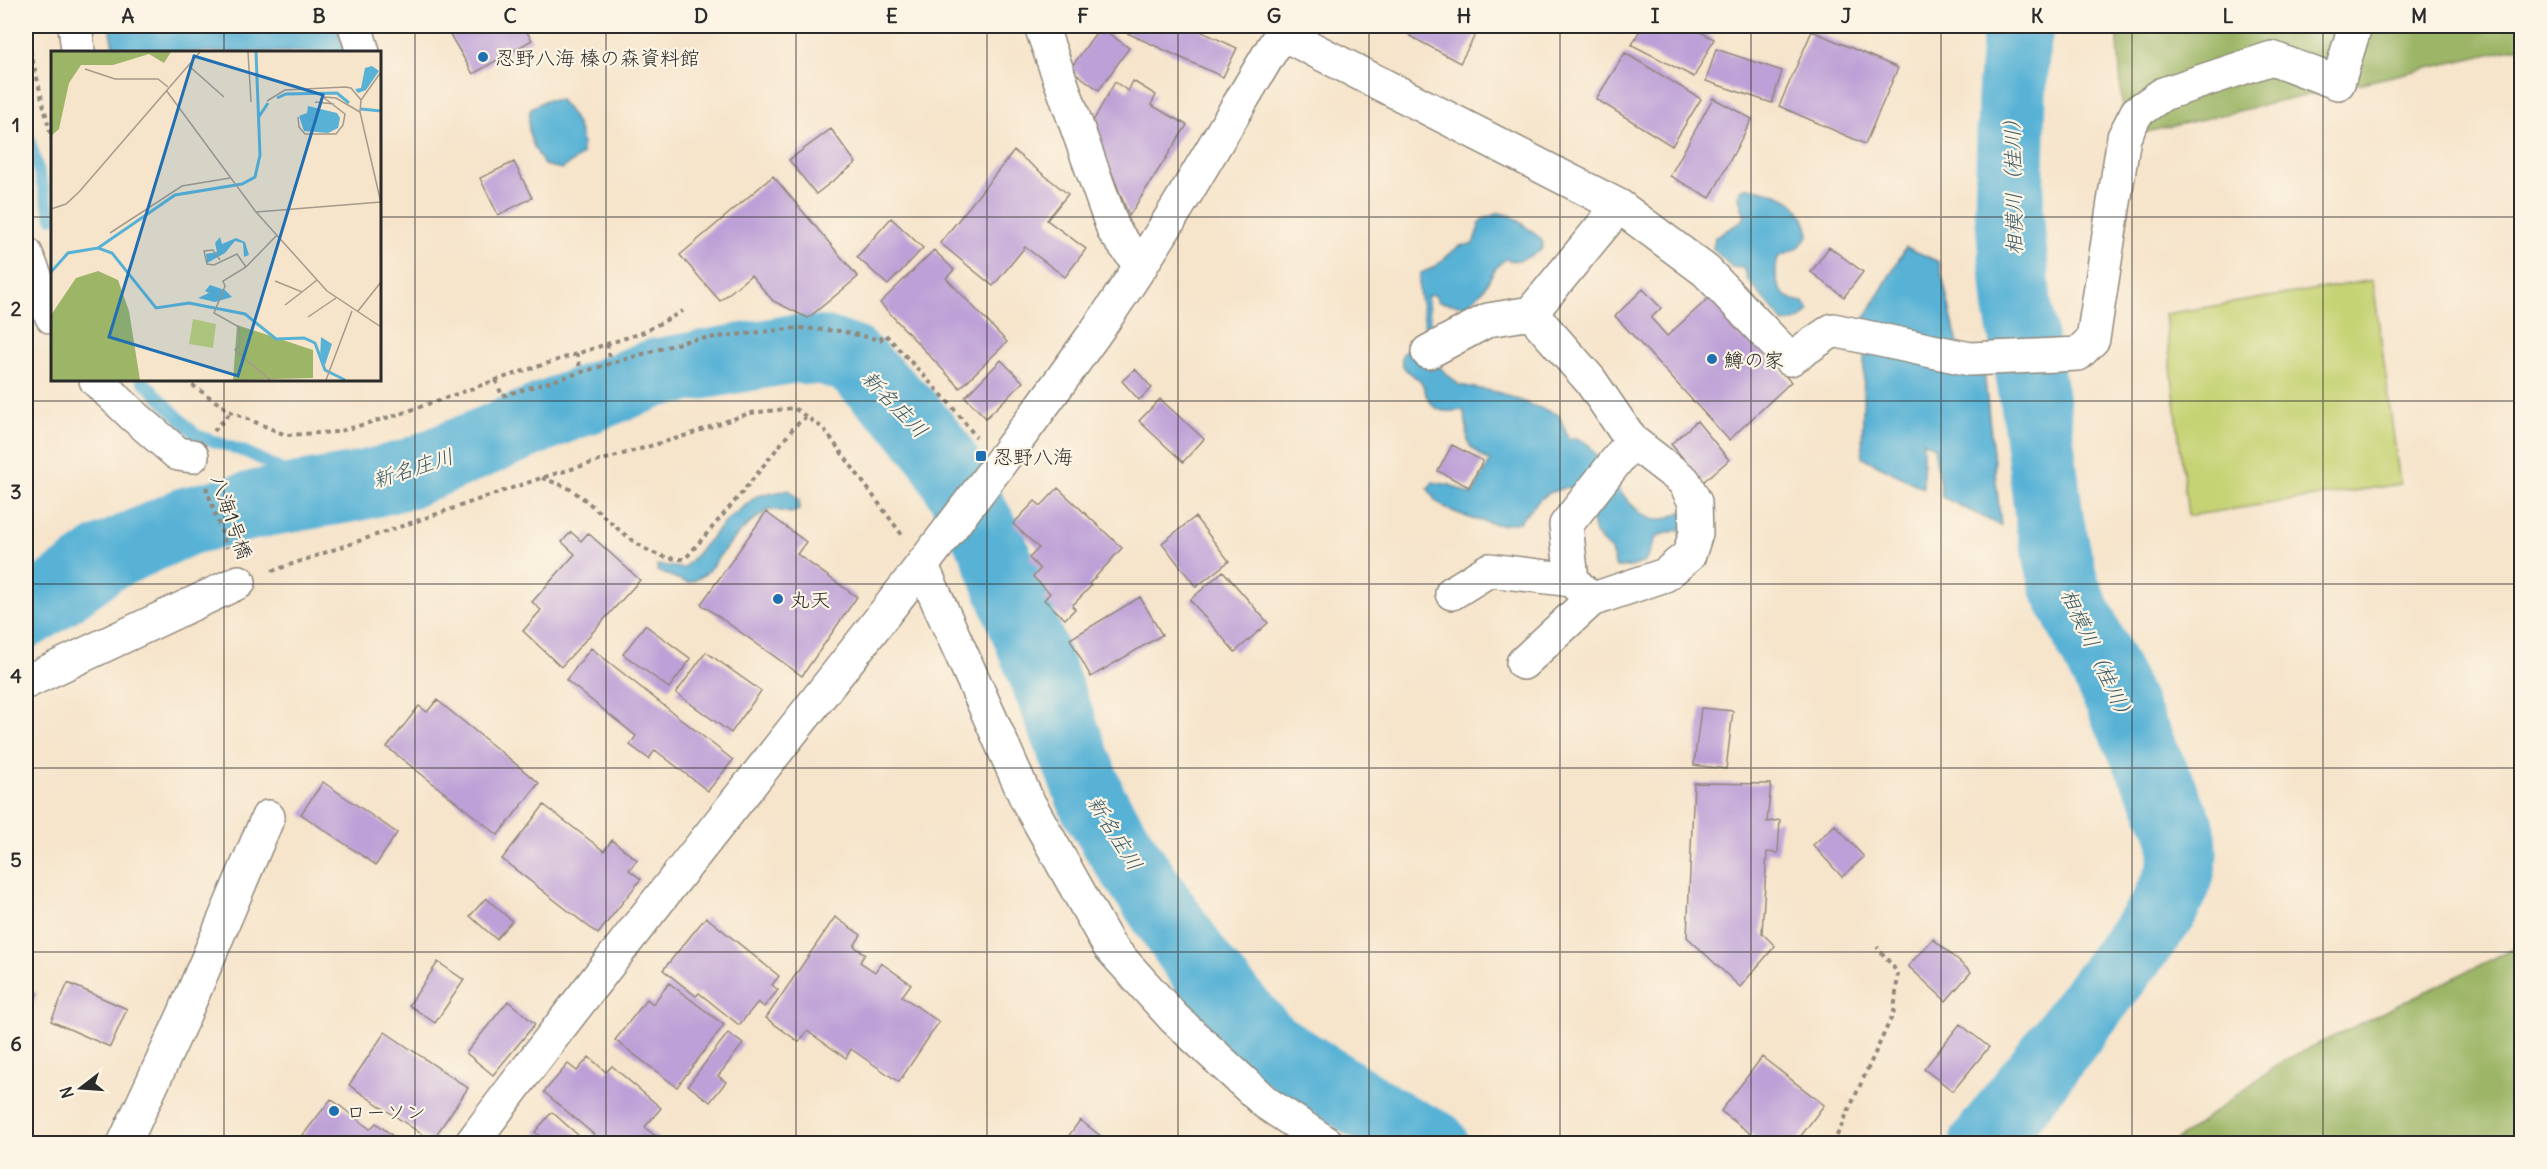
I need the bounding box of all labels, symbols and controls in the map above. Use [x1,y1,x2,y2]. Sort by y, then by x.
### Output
text: A [122,3,135,28]
text: B [312,3,326,28]
text: C [503,3,517,28]
text: D [694,3,708,28]
text: E [886,3,898,28]
text: F [1077,3,1089,28]
text: G [1267,3,1281,28]
text: H [1457,3,1471,28]
text: I [1651,3,1660,28]
text: J [1841,3,1852,28]
text: K [2031,3,2044,28]
text: L [2223,3,2234,28]
text: M [2411,3,2427,28]
place label: 忍野八海 榛の森資料館 [495,45,700,70]
marker: 忍野八海 榛の森資料館 [476,50,490,64]
inset map [51,51,381,381]
water label: 相模川（桂川） [1998,108,2028,256]
text: 1 [12,112,20,137]
text: 2 [11,296,22,321]
place label: 鱒の家 [1724,347,1784,372]
marker: 鱒の家 [1705,352,1719,366]
water label: 新名庄川 [856,364,934,444]
water label: 新名庄川 [369,442,457,494]
place label: 忍野八海 [993,444,1073,469]
marker: 忍野八海 [974,449,988,463]
street label: 八海1号橋 [206,471,258,563]
text: 3 [10,479,22,504]
water label: 相模川（桂川） [2055,584,2141,728]
place label: 丸天 [790,587,830,612]
marker: 丸天 [771,592,785,606]
text: 4 [10,663,22,688]
water label: 新名庄川 [1081,790,1149,876]
text: 5 [10,847,22,872]
text: 6 [10,1031,22,1056]
north arrow [51,1058,111,1118]
text: N [55,1084,78,1101]
place label: ローソン [346,1099,426,1124]
marker: ローソン [327,1104,341,1118]

